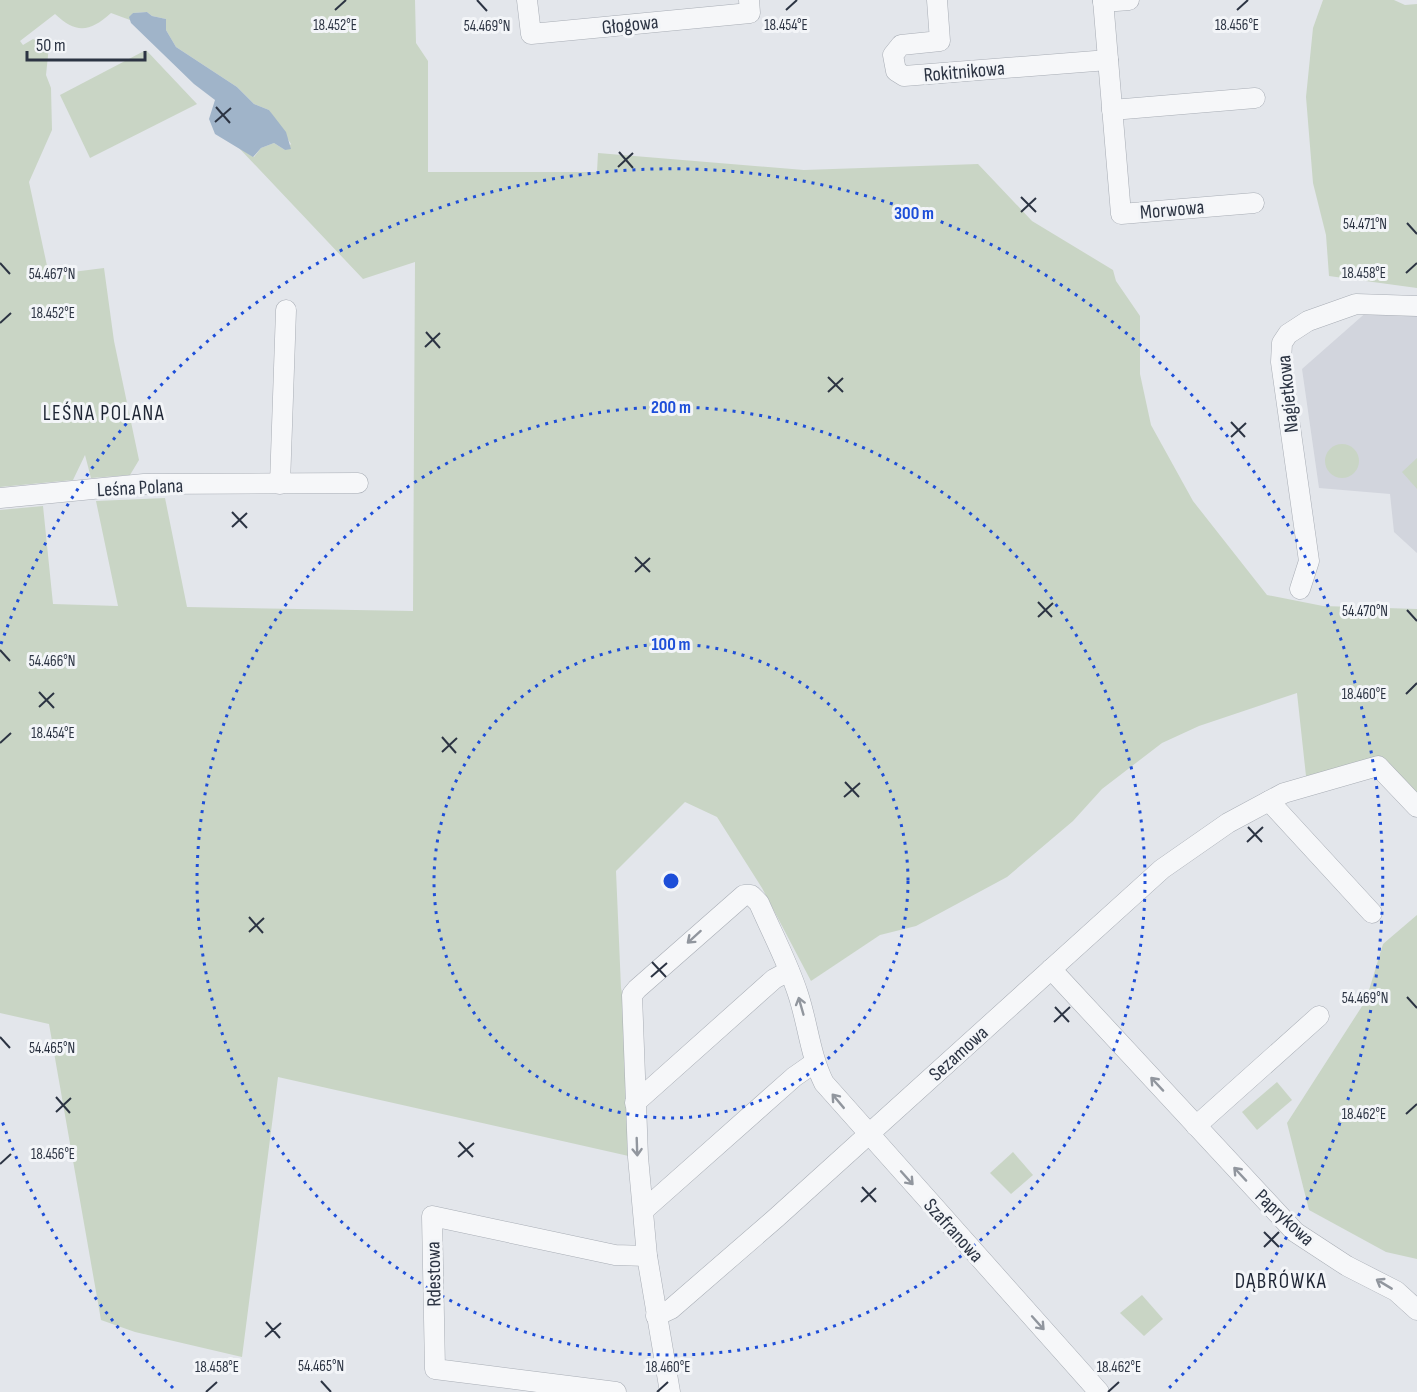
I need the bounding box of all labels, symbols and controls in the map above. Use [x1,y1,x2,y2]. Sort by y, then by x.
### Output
street label: Głogowa [601,10,660,40]
text: 18.452°E [313,16,357,35]
text: 18.454°E [764,16,808,35]
text: 18.456°E [1215,16,1259,35]
text: 54.469°N [464,17,510,36]
scale bar [27,24,146,62]
text: 50 m [36,35,66,56]
street label: Rokitnikowa [923,57,1006,87]
street label: Morwowa [1139,195,1205,225]
text: 300 m [894,203,934,224]
text: 54.471°N [1343,215,1387,234]
text: 18.458°E [1342,264,1386,283]
text: 54.467°N [29,265,75,284]
text: 18.452°E [31,304,75,323]
street label: Nagietkowa [1272,354,1304,434]
text: 200 m [651,397,691,418]
district label: LEŚNA POLANA [43,401,165,426]
street label: Leśna Polana [96,474,184,502]
text: 54.470°N [1342,602,1388,621]
text: 100 m [652,634,691,655]
text: 54.466°N [29,652,75,671]
text: 18.460°E [1342,685,1386,704]
text: 18.454°E [31,724,75,743]
centre of rings [661,871,681,891]
one-way arrow [687,930,702,944]
text: 54.469°N [1342,989,1388,1008]
one-way arrow [795,997,807,1016]
street label: Sezamowa [924,1021,993,1086]
text: 54.465°N [29,1039,75,1058]
one-way arrow [1150,1076,1164,1091]
one-way arrow [831,1094,845,1109]
text: 18.462°E [1342,1105,1386,1124]
one-way arrow [632,1136,643,1156]
text: 18.456°E [31,1145,75,1164]
one-way arrow [1233,1166,1247,1181]
one-way arrow [900,1170,914,1185]
street label: Paprykowa [1250,1184,1319,1251]
street label: Szafranowa [918,1194,988,1268]
street label: Rdestowa [421,1241,447,1307]
district label: DĄBRÓWKA [1235,1269,1327,1294]
one-way arrow [1376,1278,1393,1290]
one-way arrow [1031,1315,1045,1330]
text: 54.465°N [298,1357,344,1376]
text: 18.458°E [195,1358,239,1377]
text: 18.460°E [646,1358,690,1377]
text: 18.462°E [1097,1358,1141,1377]

